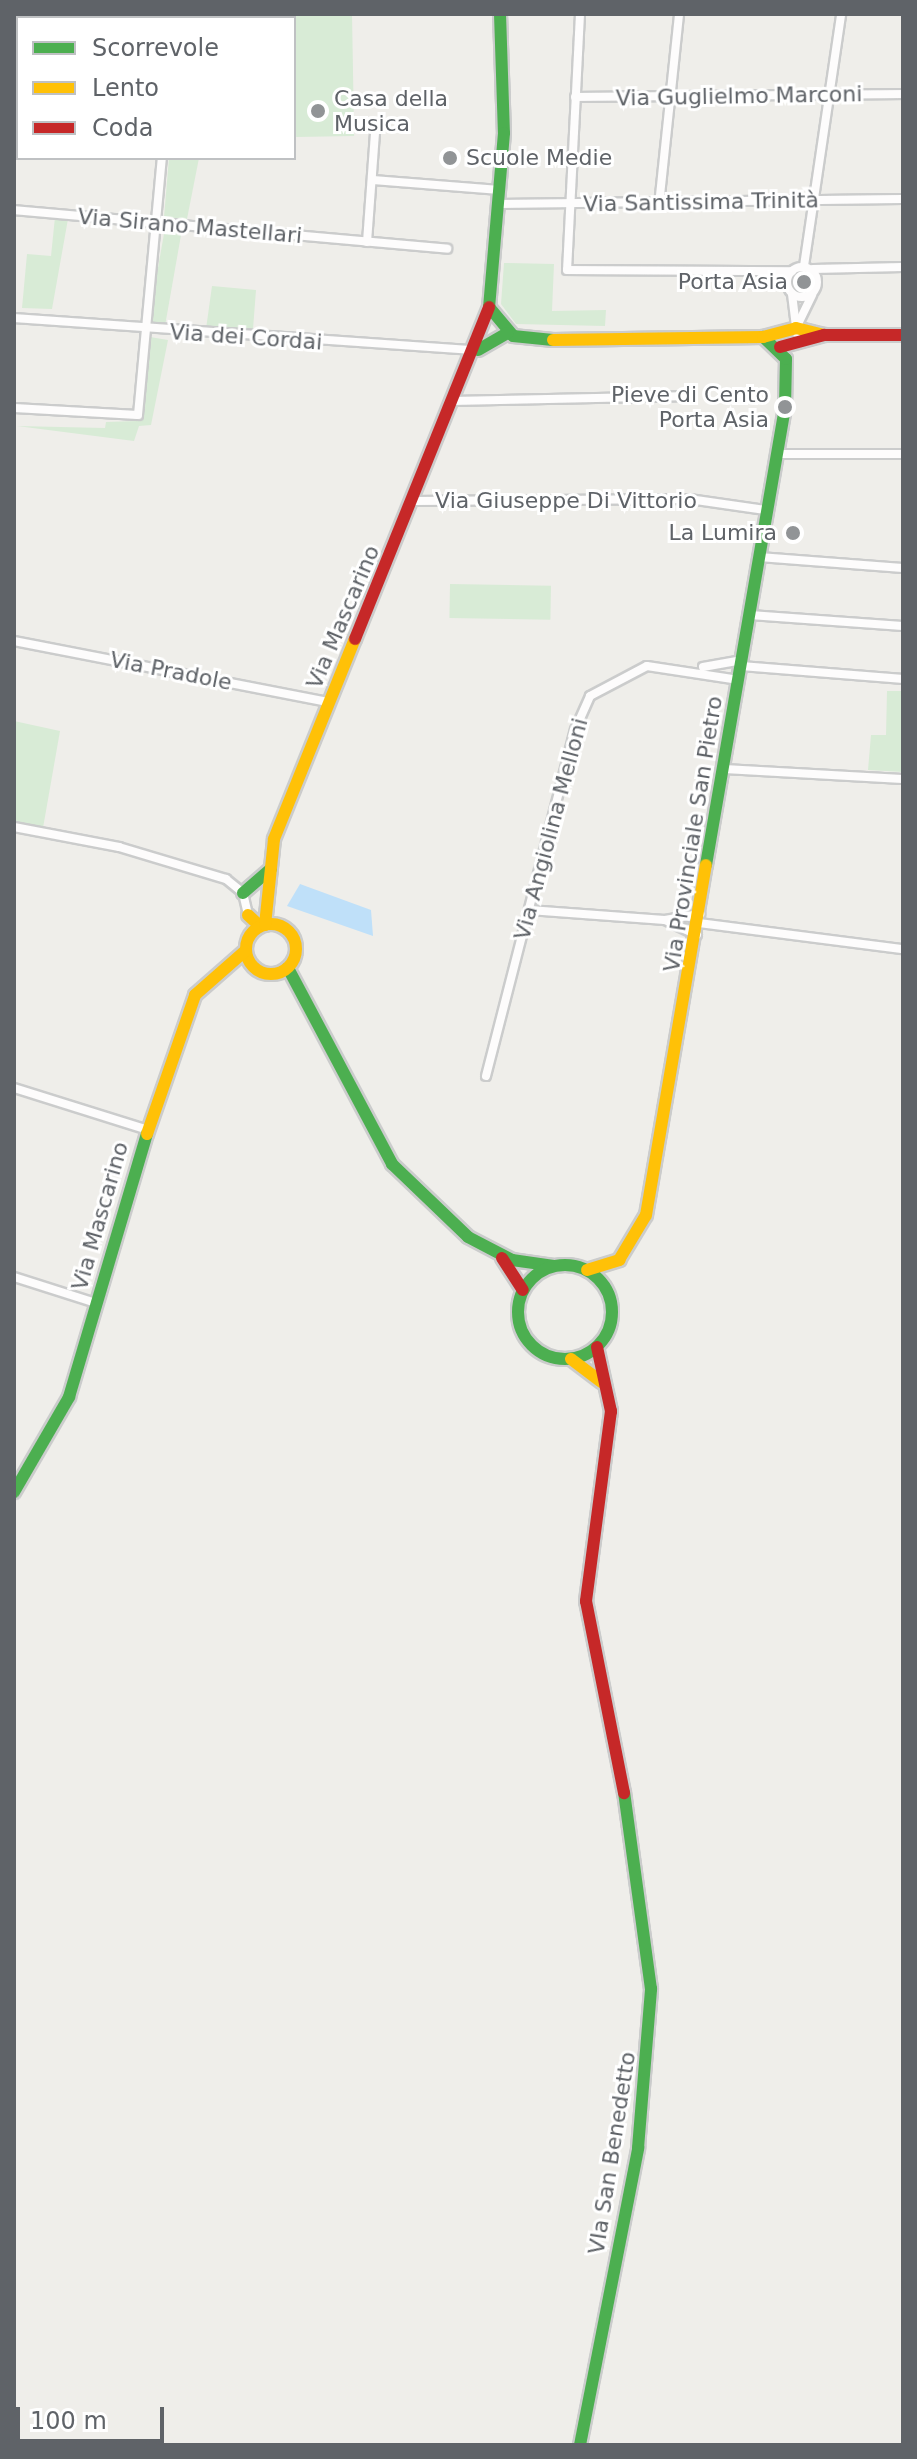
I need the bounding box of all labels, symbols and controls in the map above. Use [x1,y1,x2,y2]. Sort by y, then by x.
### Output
legend [16,16,296,160]
text: Scorrevole [92,34,219,62]
text: Lento [92,74,159,102]
street label: Via Guglielmo Marconi [616,81,862,111]
place label: Casa della Musica [334,85,448,136]
marker: Casa della Musica [309,102,327,120]
text: Coda [92,114,153,142]
place label: Scuole Medie [466,145,612,171]
marker: Scuole Medie [441,149,459,167]
street label: Via Santissima Trinità [583,187,819,217]
street label: Via Sirano Mastellari [77,203,303,249]
place label: Porta Asia [678,269,788,295]
marker: Porta Asia [795,273,813,291]
street label: Via dei Cordai [169,319,323,355]
place label: Pieve di Cento Porta Asia [611,381,769,432]
marker: Pieve di Cento Porta Asia [776,398,794,416]
street label: Via Giuseppe Di Vittorio [435,488,697,514]
place label: La Lumira [668,520,777,546]
marker: La Lumira [784,524,802,542]
street label: Via Mascarino [301,541,385,693]
street label: Via Pradole [108,646,234,696]
street label: Via Provinciale San Pietro [658,694,728,974]
street label: Via Angiolina Melloni [509,715,593,943]
street label: Via Mascarino [66,1139,134,1293]
street label: VIa San Benedetto [583,2050,641,2256]
scale bar [20,2391,168,2441]
text: 100 m [30,2407,107,2435]

